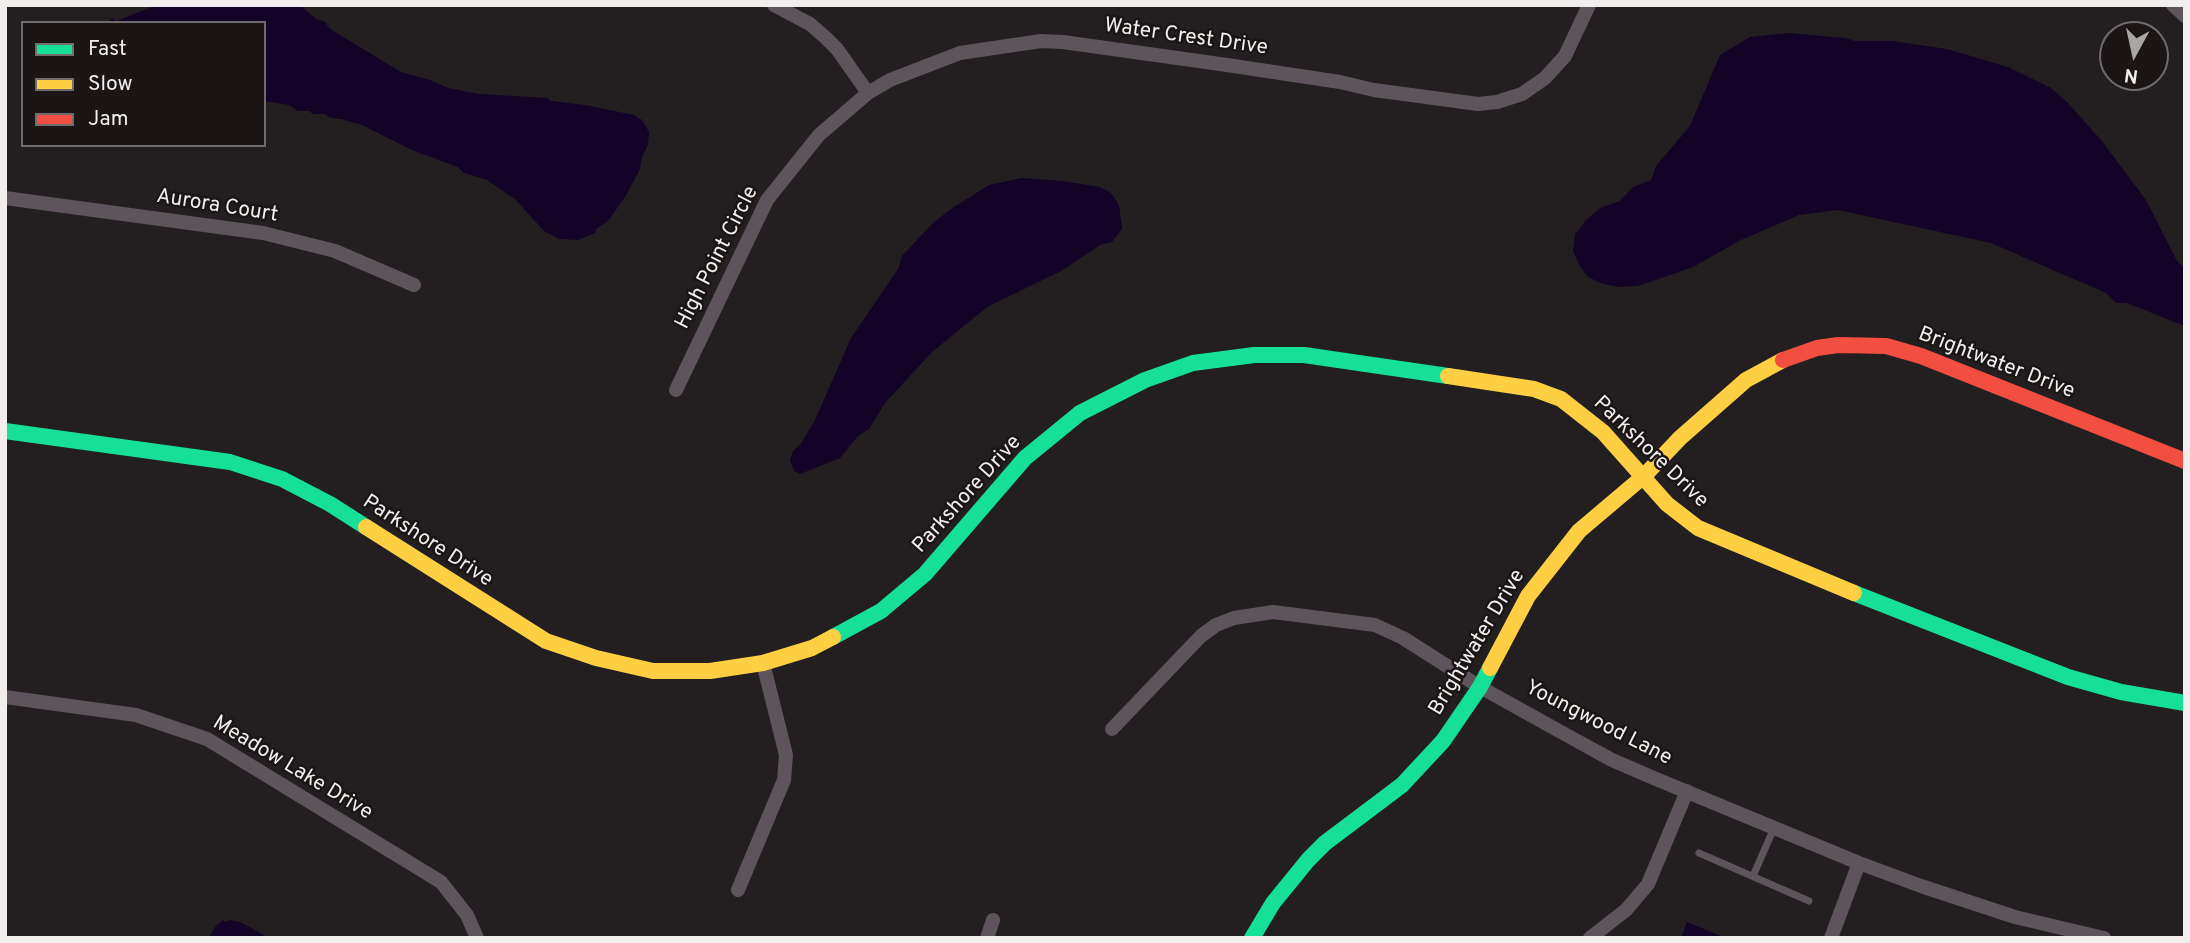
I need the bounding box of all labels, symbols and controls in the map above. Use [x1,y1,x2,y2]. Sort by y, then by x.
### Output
street label: Water Crest Drive [1103,14,1269,62]
legend [21,21,266,147]
north arrow [2099,21,2169,91]
text: Fast [88,36,127,63]
text: N [2123,62,2140,88]
text: Slow [88,71,133,98]
text: Jam [88,106,129,133]
street label: High Point Circle [671,182,765,334]
street label: Aurora Court [154,185,280,229]
street label: Brightwater Drive [1914,323,2078,405]
street label: Parkshore Drive [1587,392,1713,514]
street label: Parkshore Drive [908,431,1028,559]
street label: Parkshore Drive [357,491,497,593]
street label: Brightwater Drive [1425,565,1531,721]
street label: Youngwood Lane [1520,676,1676,772]
street label: Meadow Lake Drive [207,711,377,827]

